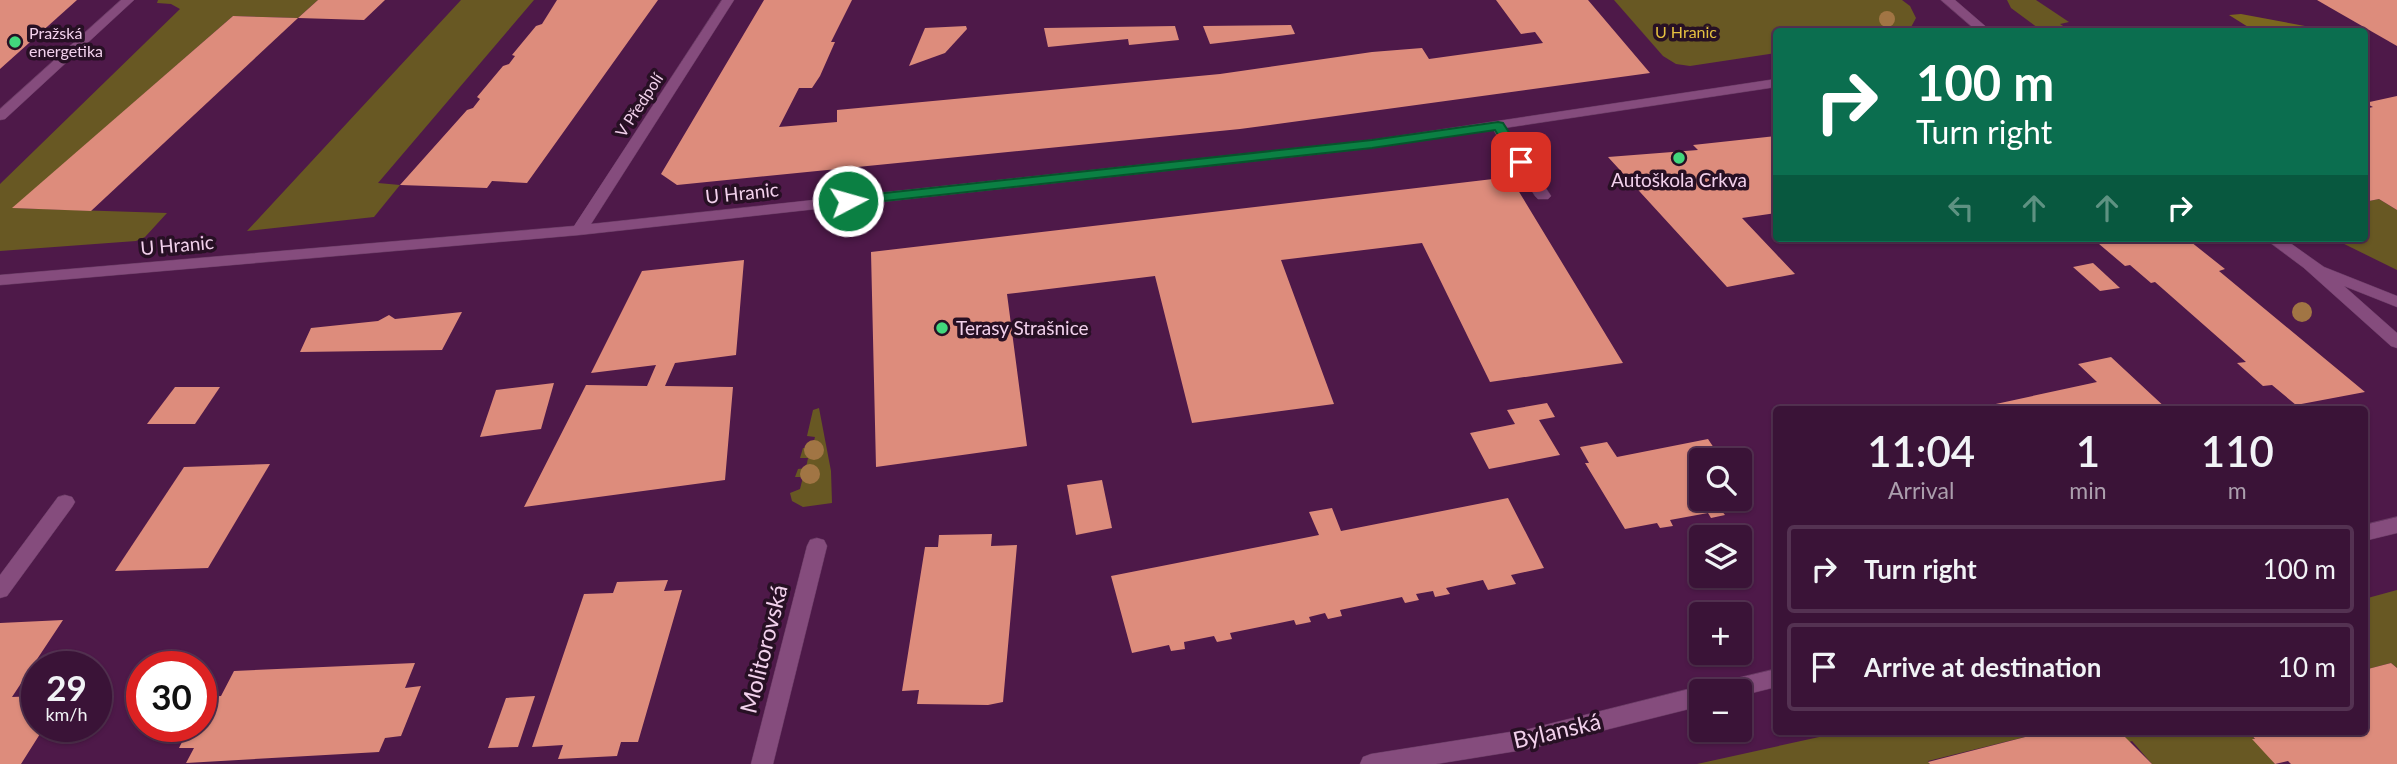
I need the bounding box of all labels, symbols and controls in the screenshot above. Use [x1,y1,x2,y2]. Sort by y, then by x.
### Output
park label: U Hranic [1655,22,1717,41]
place label: Pražská energetika [29,23,103,60]
marker: Pražská energetika [7,34,23,50]
text: 100 m [1916,53,2054,111]
icon: right [1801,56,1892,147]
street label: V Předpolí [611,68,667,140]
text: Turn right [1916,112,2052,151]
pin [1491,132,1551,192]
icon: arrive [1502,143,1540,181]
marker: Autoškola Crkva [1671,150,1687,166]
position arrow [811,164,885,238]
place label: Autoškola Crkva [1611,168,1747,191]
street label: U Hranic [704,177,780,208]
icon: left [1942,189,1980,227]
icon: ahead [2015,189,2053,227]
icon: ahead [2088,189,2126,227]
icon: right [2161,189,2199,227]
street label: U Hranic [139,230,215,259]
place label: Terasy Strašnice [956,316,1089,339]
marker: Terasy Strašnice [934,320,950,336]
text: 11:04 [1867,426,1975,476]
text: 1 [2076,426,2100,476]
text: 110 [2201,426,2274,476]
map controls [1689,448,1752,742]
button: search [1689,448,1752,511]
text: Arrival [1888,476,1954,504]
text: min [2069,476,2107,504]
text: m [2228,476,2247,504]
button: layers [1689,525,1752,588]
icon: right [1805,550,1843,588]
text: Turn right [1864,553,1977,585]
text: 100 m [2263,553,2336,585]
street label: Molitorovská [734,582,793,716]
button: + [1689,602,1752,665]
icon: arrive [1805,648,1843,686]
speed limit sign: 30 [126,651,217,742]
text: Arrive at destination [1864,651,2101,683]
text: 10 m [2278,651,2336,683]
text: 29 [46,666,87,708]
button: − [1689,679,1752,742]
text: km/h [45,703,88,725]
street label: Bylanská [1510,706,1603,754]

